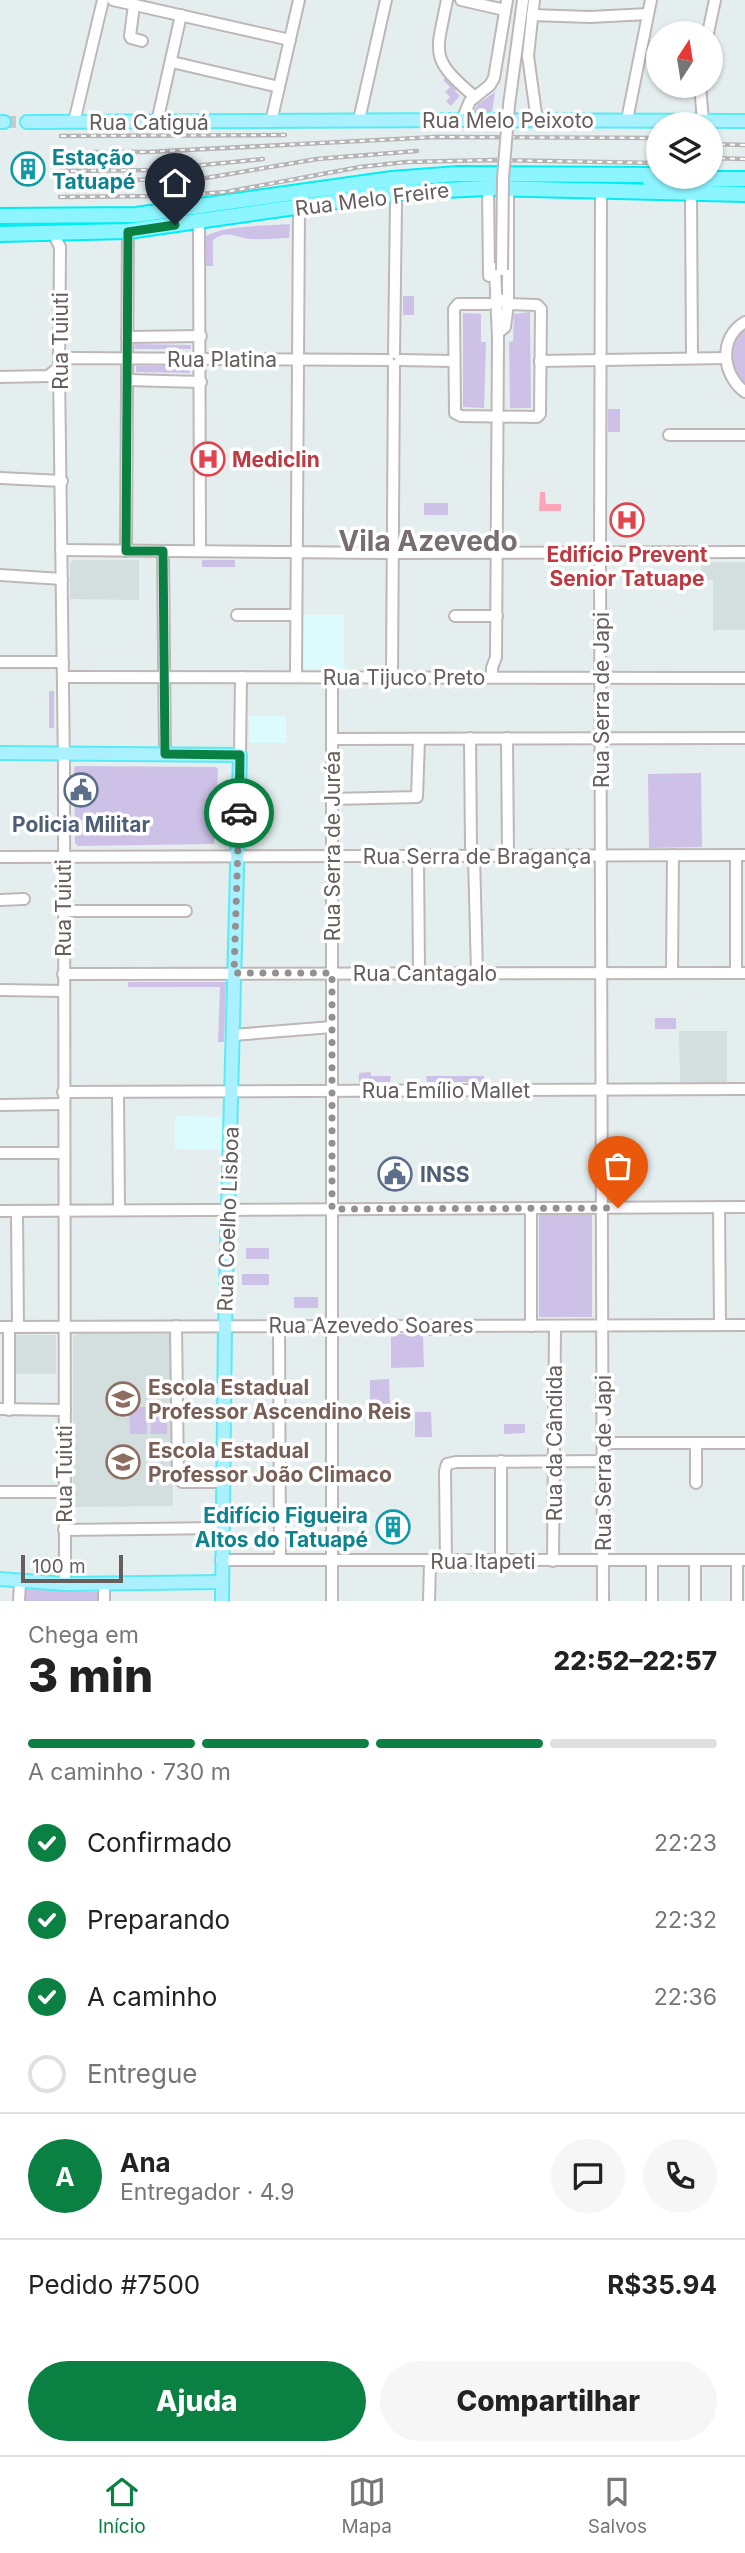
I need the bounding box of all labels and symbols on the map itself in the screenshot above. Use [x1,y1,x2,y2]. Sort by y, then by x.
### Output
north arrow [646,21,723,98]
street label: Rua Melo Peixoto [422,108,594,133]
street label: Rua Catiguá [89,110,209,135]
place label: Estação Tatuapé [52,145,135,194]
building icon: Estação Tatuapé [9,150,47,188]
pin [145,153,205,225]
street label: Rua Melo Freire [294,177,450,221]
street label: Rua Tuiuti [48,292,73,390]
street label: Rua Platina [167,347,277,372]
hospital icon: Mediclin [189,440,227,478]
place label: Mediclin [232,447,320,472]
hospital icon: Edifício Prevent Senior Tatuape [608,501,646,539]
district label: Vila Azevedo [338,524,518,558]
place label: Edifício Prevent Senior Tatuape [546,542,708,591]
street label: Rua Serra de Japi [589,612,614,788]
street label: Rua Tijuco Preto [323,665,485,690]
street label: Rua Serra de Juréa [320,751,345,941]
public building icon: Policia Militar [62,771,100,809]
courier [204,778,274,848]
place label: Policia Militar [12,812,150,837]
street label: Rua Serra de Bragança [363,844,591,869]
street label: Rua Tuiuti [51,859,76,957]
street label: Rua Cantagalo [353,961,497,986]
street label: Rua Emílio Mallet [362,1078,530,1103]
street label: Rua Coelho Lisboa [212,1126,244,1312]
pin [588,1136,648,1208]
public building icon: INSS [376,1155,414,1193]
place label: INSS [420,1162,469,1187]
street label: Rua Azevedo Soares [268,1313,474,1338]
street label: Rua da Cândida [542,1365,567,1521]
place label: Escola Estadual Professor Ascendino Reis [148,1375,411,1424]
street label: Rua Serra de Japi [591,1375,616,1551]
school or university icon: Escola Estadual Professor Ascendino Reis [104,1380,142,1418]
street label: Rua Tuiuti [52,1425,77,1523]
place label: Escola Estadual Professor João Climaco [148,1438,392,1487]
school or university icon: Escola Estadual Professor João Climaco [104,1443,142,1481]
place label: Edifício Figueira Altos do Tatuapé [195,1503,368,1552]
building icon: Edifício Figueira Altos do Tatuapé [374,1508,412,1546]
street label: Rua Itapeti [430,1549,536,1574]
scale bar [21,1552,122,1584]

